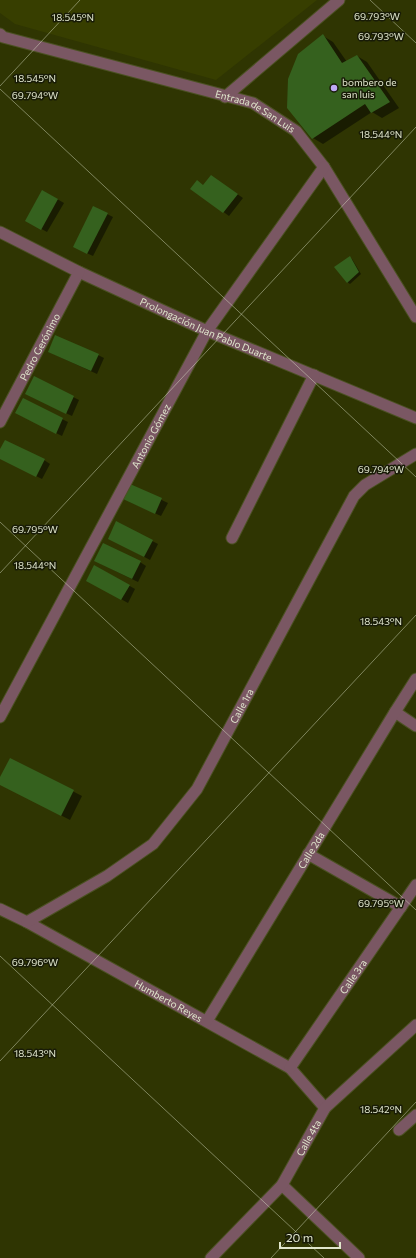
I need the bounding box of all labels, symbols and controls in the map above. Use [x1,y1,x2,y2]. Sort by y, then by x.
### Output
text: 69.793°W [354,10,400,22]
text: 18.545°N [52,11,94,23]
text: 69.793°W [358,30,404,42]
text: 18.545°N [14,72,56,84]
place label: bombero de san luis [342,76,397,100]
marker: bombero de san luis [329,83,339,93]
street label: Entrada de San Luis [214,87,298,135]
text: 69.794°W [12,89,58,101]
text: 18.544°N [360,128,402,140]
street label: Prolongación Juan Pablo Duarte [138,295,274,363]
street label: Pedro Gerónimo [17,311,62,382]
street label: Antonio Gómez [129,402,173,470]
text: 69.794°W [358,463,404,475]
text: 69.795°W [12,523,58,535]
text: 18.544°N [14,559,56,571]
text: 18.543°N [360,615,402,627]
street label: Calle 1ra [227,686,256,725]
street label: Calle 2da [295,830,327,871]
text: 69.795°W [358,897,404,909]
text: 69.796°W [12,956,58,968]
street label: Calle 3ra [337,957,369,996]
street label: Humberto Reyes [133,977,205,1024]
text: 18.543°N [14,1047,56,1059]
text: 18.542°N [360,1103,402,1115]
street label: Calle 4ta [293,1117,323,1158]
scale bar [280,1224,340,1250]
text: 20 m [286,1230,313,1244]

